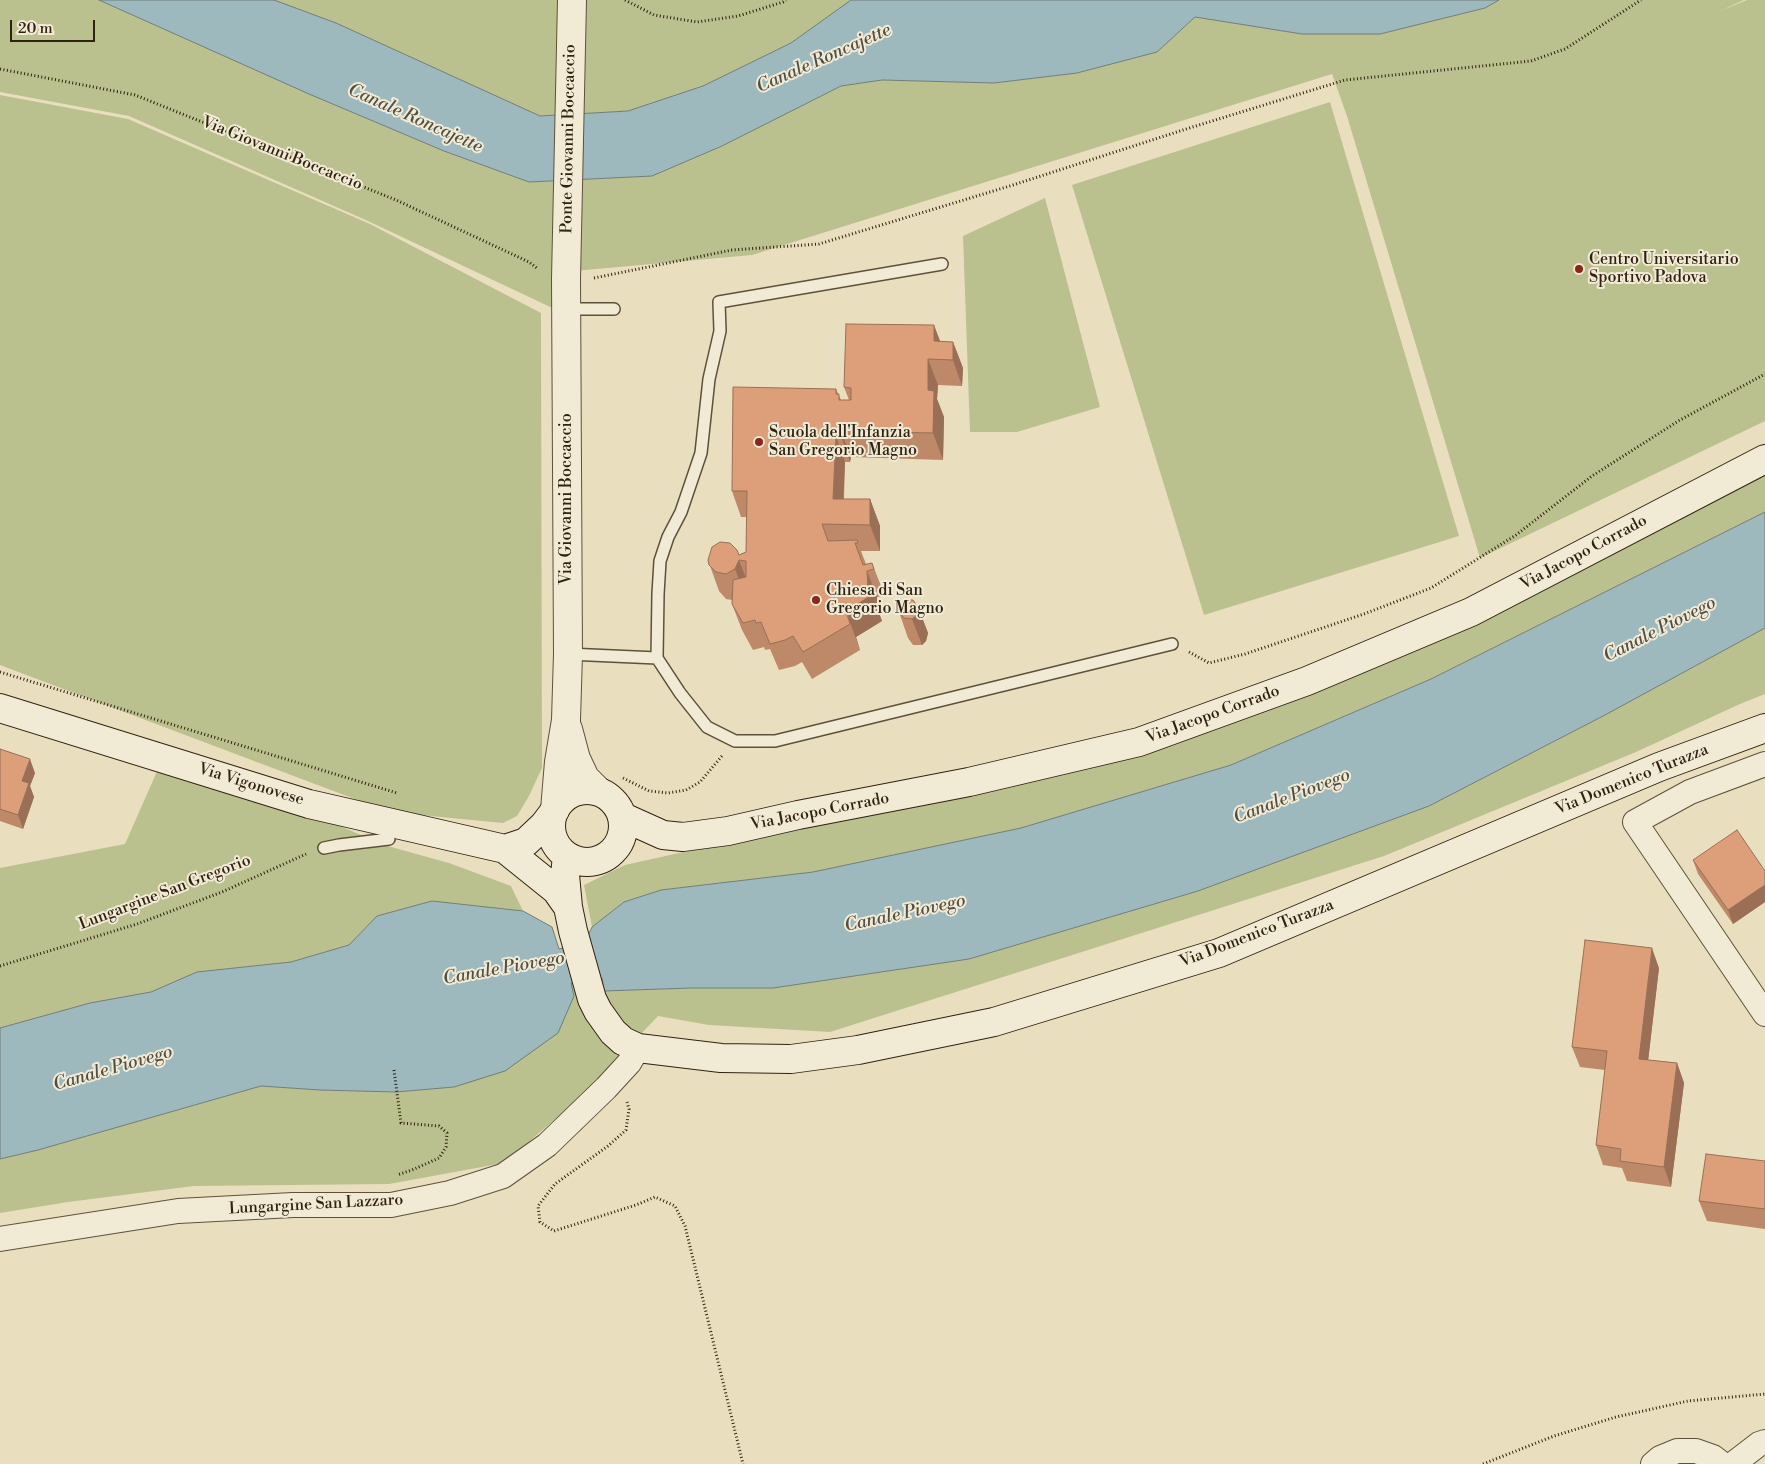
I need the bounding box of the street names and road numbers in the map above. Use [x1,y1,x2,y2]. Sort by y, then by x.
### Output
street label: Ponte Giovanni Boccaccio [558,44,580,234]
street label: Via Giovanni Boccaccio [199,113,365,195]
street label: Via Giovanni Boccaccio [557,413,577,585]
street label: Via Jacopo Corrado [1517,511,1651,595]
street label: Via Jacopo Corrado [1144,682,1282,748]
street label: Via Domenico Turazza [1553,741,1711,819]
street label: Via Vigonovese [196,760,306,810]
street label: Via Jacopo Corrado [749,789,891,835]
street label: Lungargine San Gregorio [76,851,254,935]
street label: Via Domenico Turazza [1177,896,1337,972]
street label: Lungargine San Lazzaro [228,1191,404,1219]

